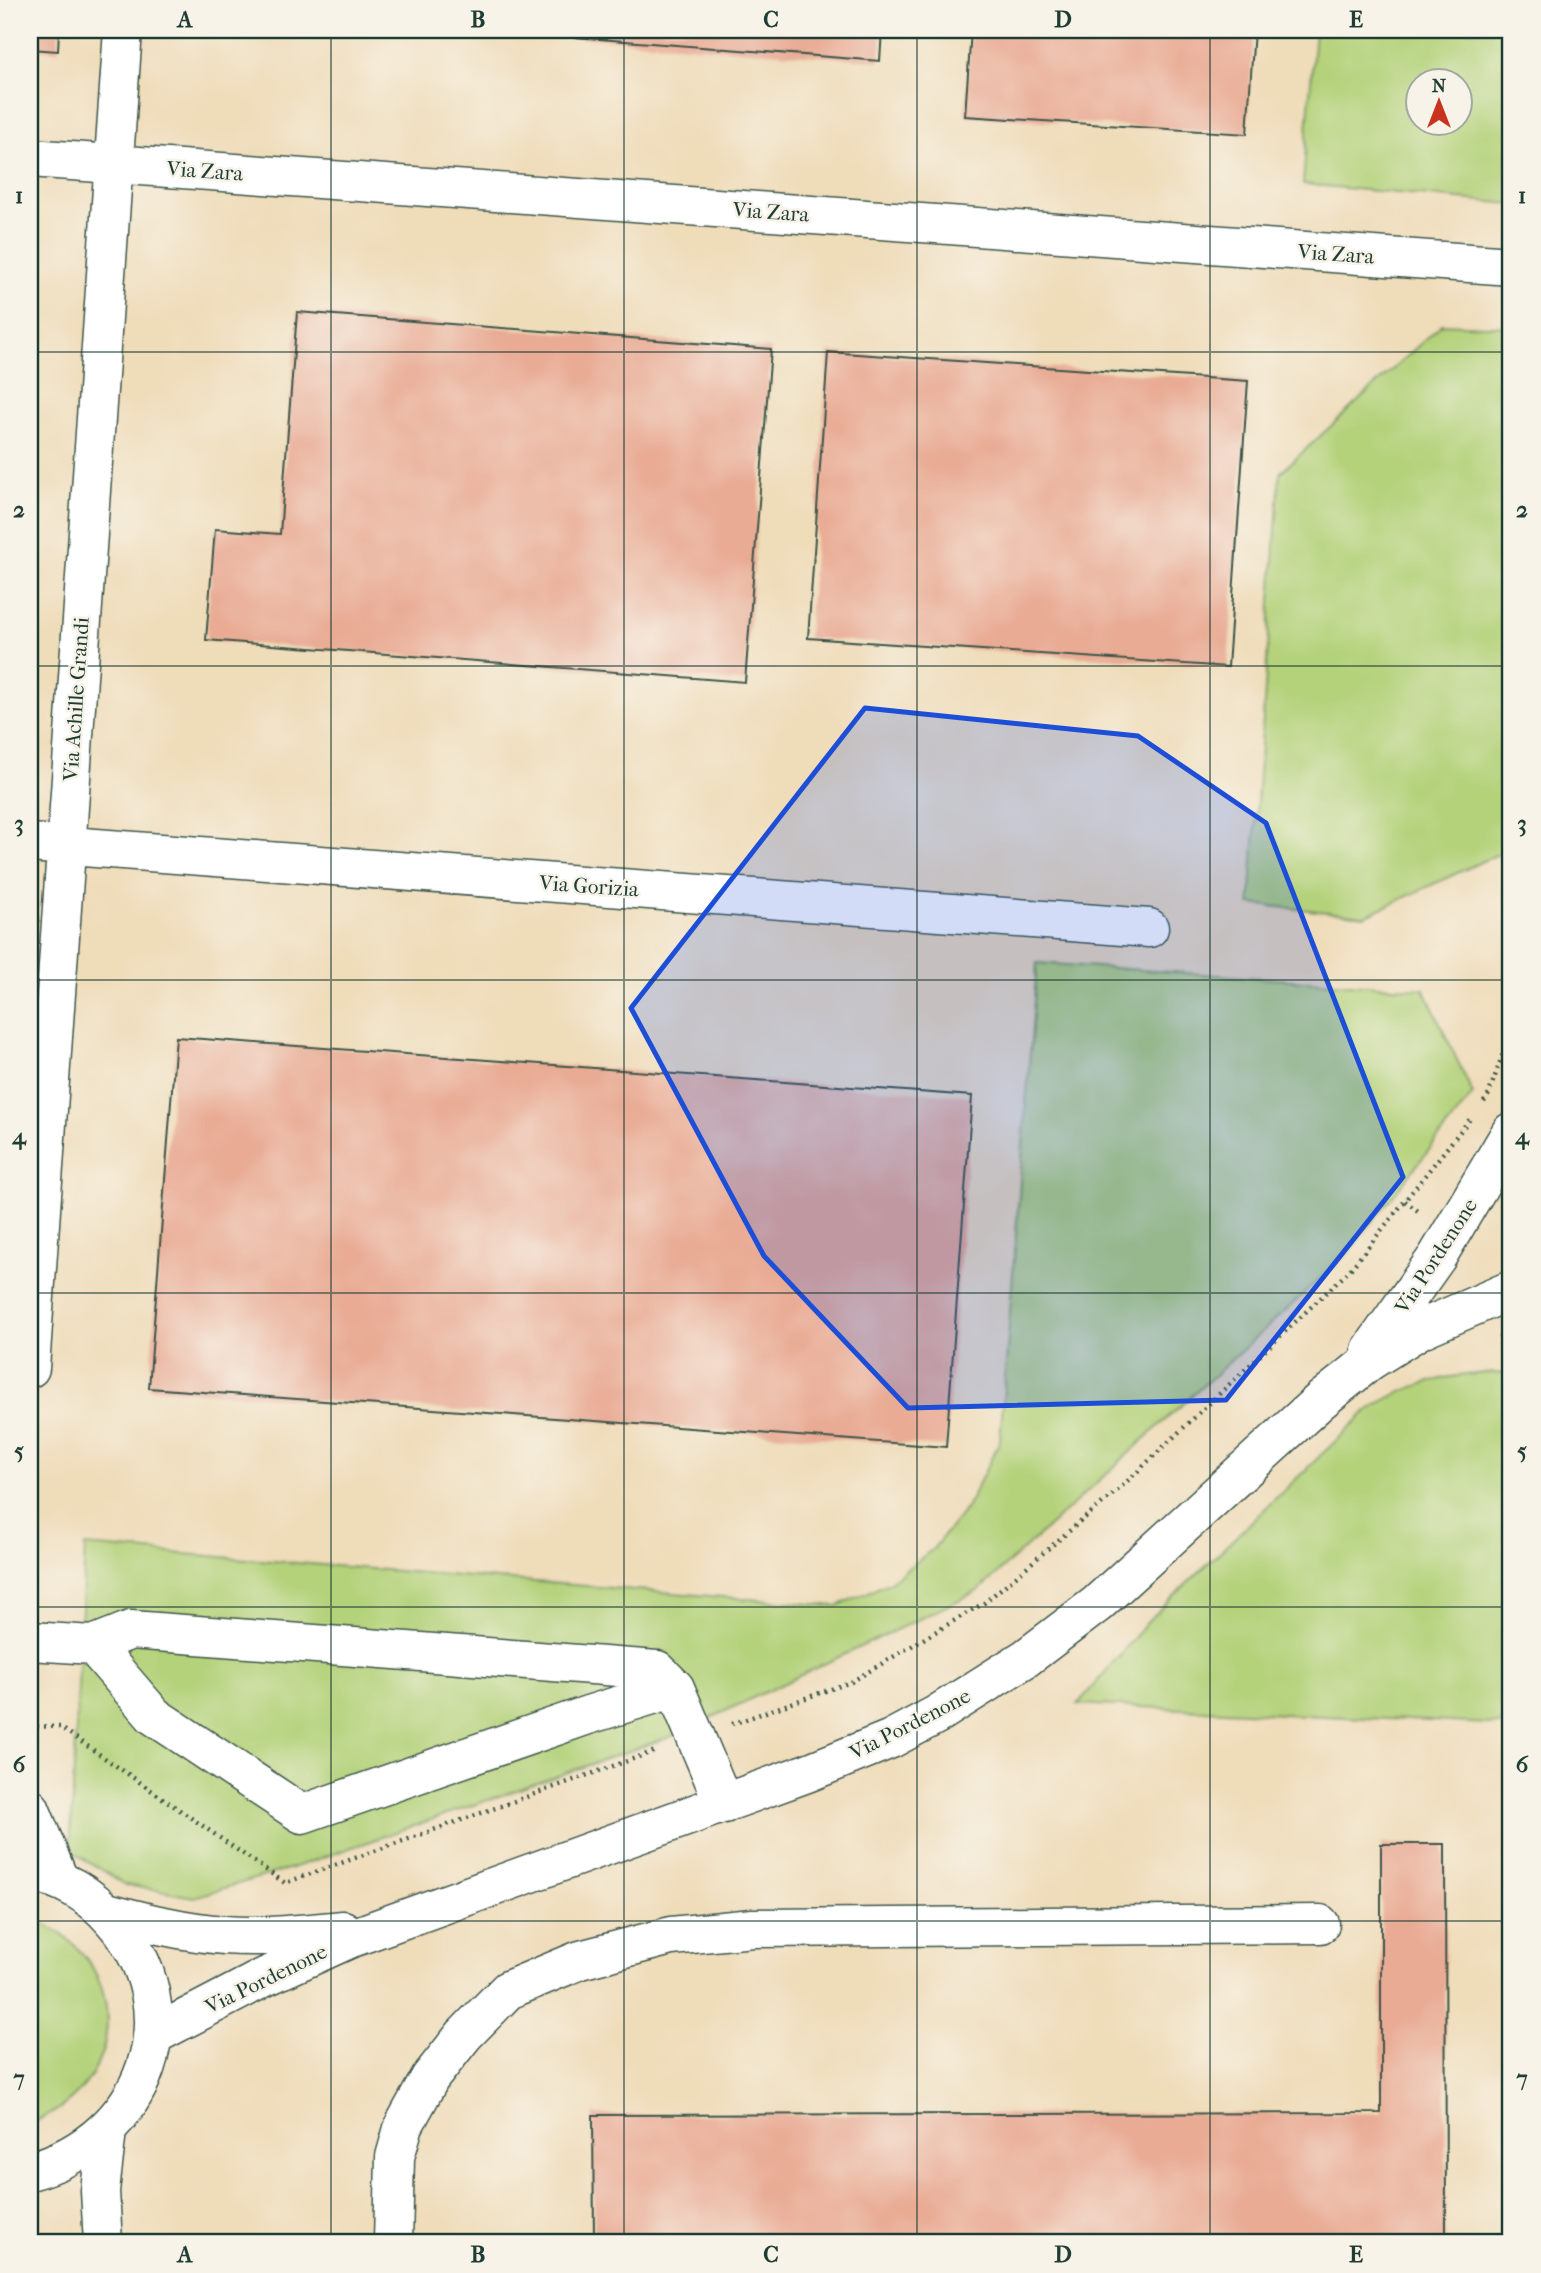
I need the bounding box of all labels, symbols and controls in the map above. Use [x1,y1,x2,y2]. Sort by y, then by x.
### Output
text: A [176,6,194,33]
text: B [471,6,486,33]
text: C [763,6,779,33]
text: D [1054,6,1072,33]
text: E [1349,6,1363,33]
north arrow [1404,66,1474,136]
text: N [1432,75,1447,97]
street label: Via Zara [165,156,244,186]
text: 1 [15,182,23,209]
text: 1 [1518,182,1526,209]
street label: Via Zara [731,197,810,227]
street label: Via Zara [1296,239,1375,269]
text: 2 [13,496,25,523]
text: 2 [1516,496,1528,523]
street label: Via Achille Grandi [58,616,94,783]
text: 3 [14,810,24,837]
text: 3 [1517,810,1527,837]
street label: Via Gorizia [537,870,640,901]
text: 4 [11,1123,27,1150]
text: 4 [1514,1123,1530,1150]
street label: Via Pordenone [1389,1194,1482,1319]
text: 5 [14,1437,24,1464]
text: 5 [1517,1437,1527,1464]
street label: Via Pordenone [845,1683,974,1765]
text: 6 [13,1751,26,1778]
text: 6 [1516,1751,1529,1778]
street label: Via Pordenone [200,1939,331,2019]
text: 7 [12,2065,25,2092]
text: 7 [1515,2065,1528,2092]
text: A [176,2241,194,2268]
text: B [471,2241,486,2268]
text: C [763,2241,779,2268]
text: D [1054,2241,1072,2268]
text: E [1349,2241,1363,2268]

